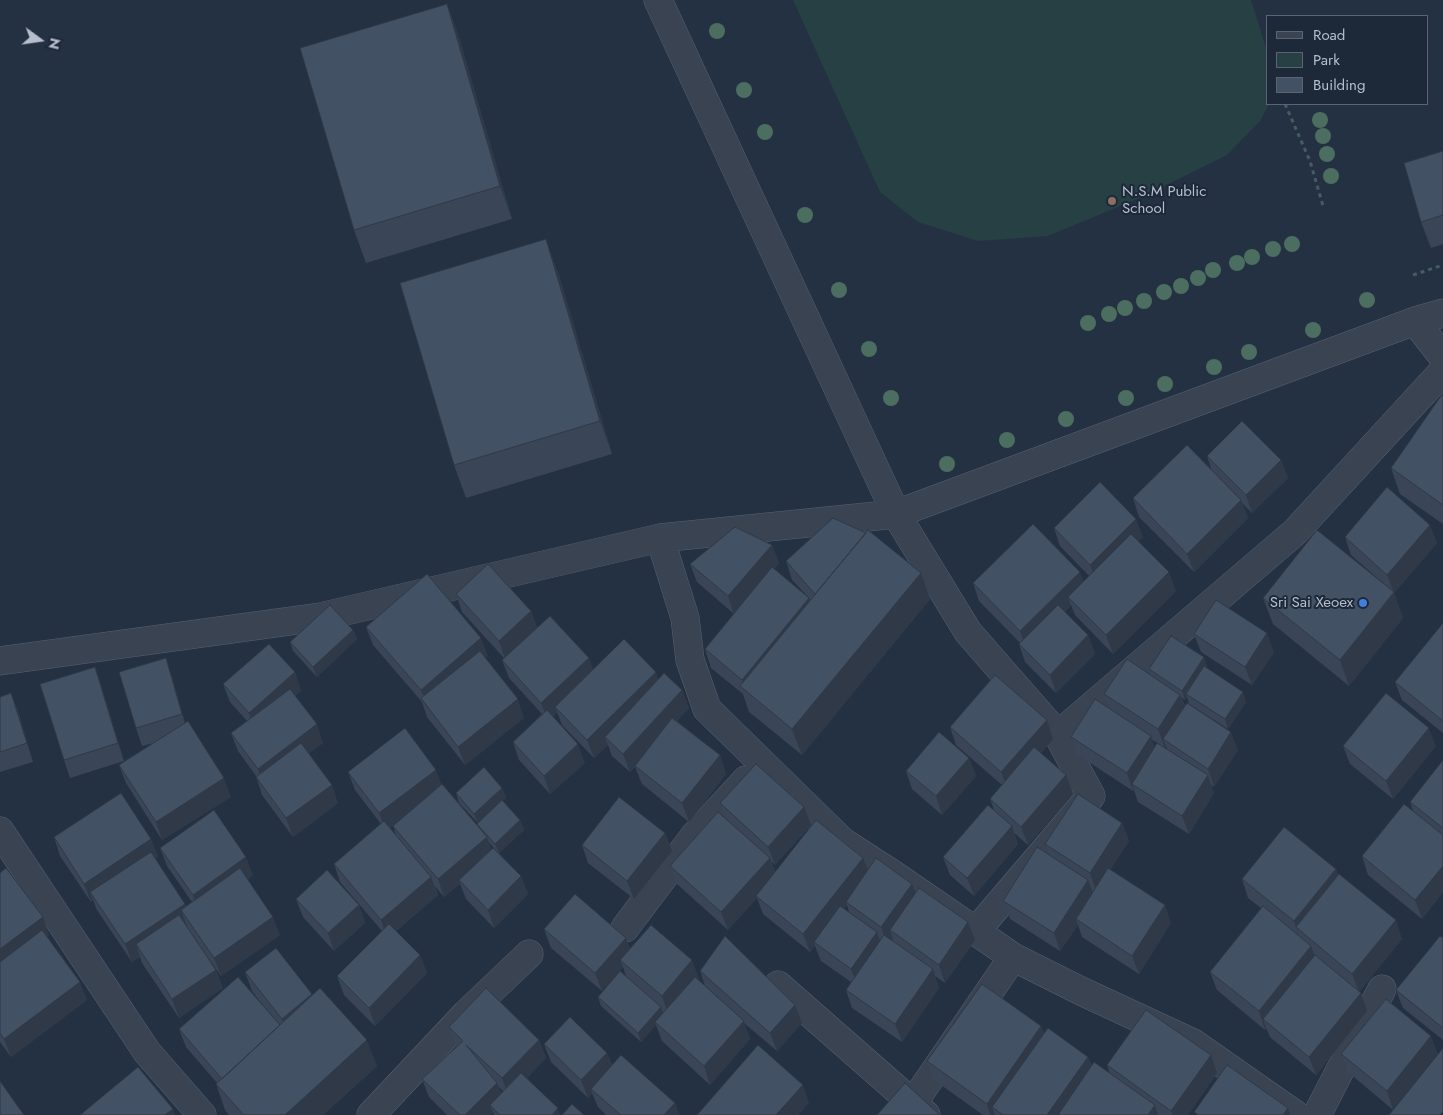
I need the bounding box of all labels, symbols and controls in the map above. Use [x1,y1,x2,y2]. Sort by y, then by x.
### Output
north arrow [15,15,65,65]
legend [1266,15,1428,105]
text: Road [1313,24,1345,46]
text: N [44,36,66,51]
text: Park [1313,49,1340,71]
text: Building [1313,74,1365,96]
place label: N.S.M Public School [1122,183,1206,218]
marker: N.S.M Public School [1106,195,1118,207]
place label: Sri Sai Xeoex [1270,594,1353,612]
marker: Sri Sai Xeoex [1357,597,1369,609]

